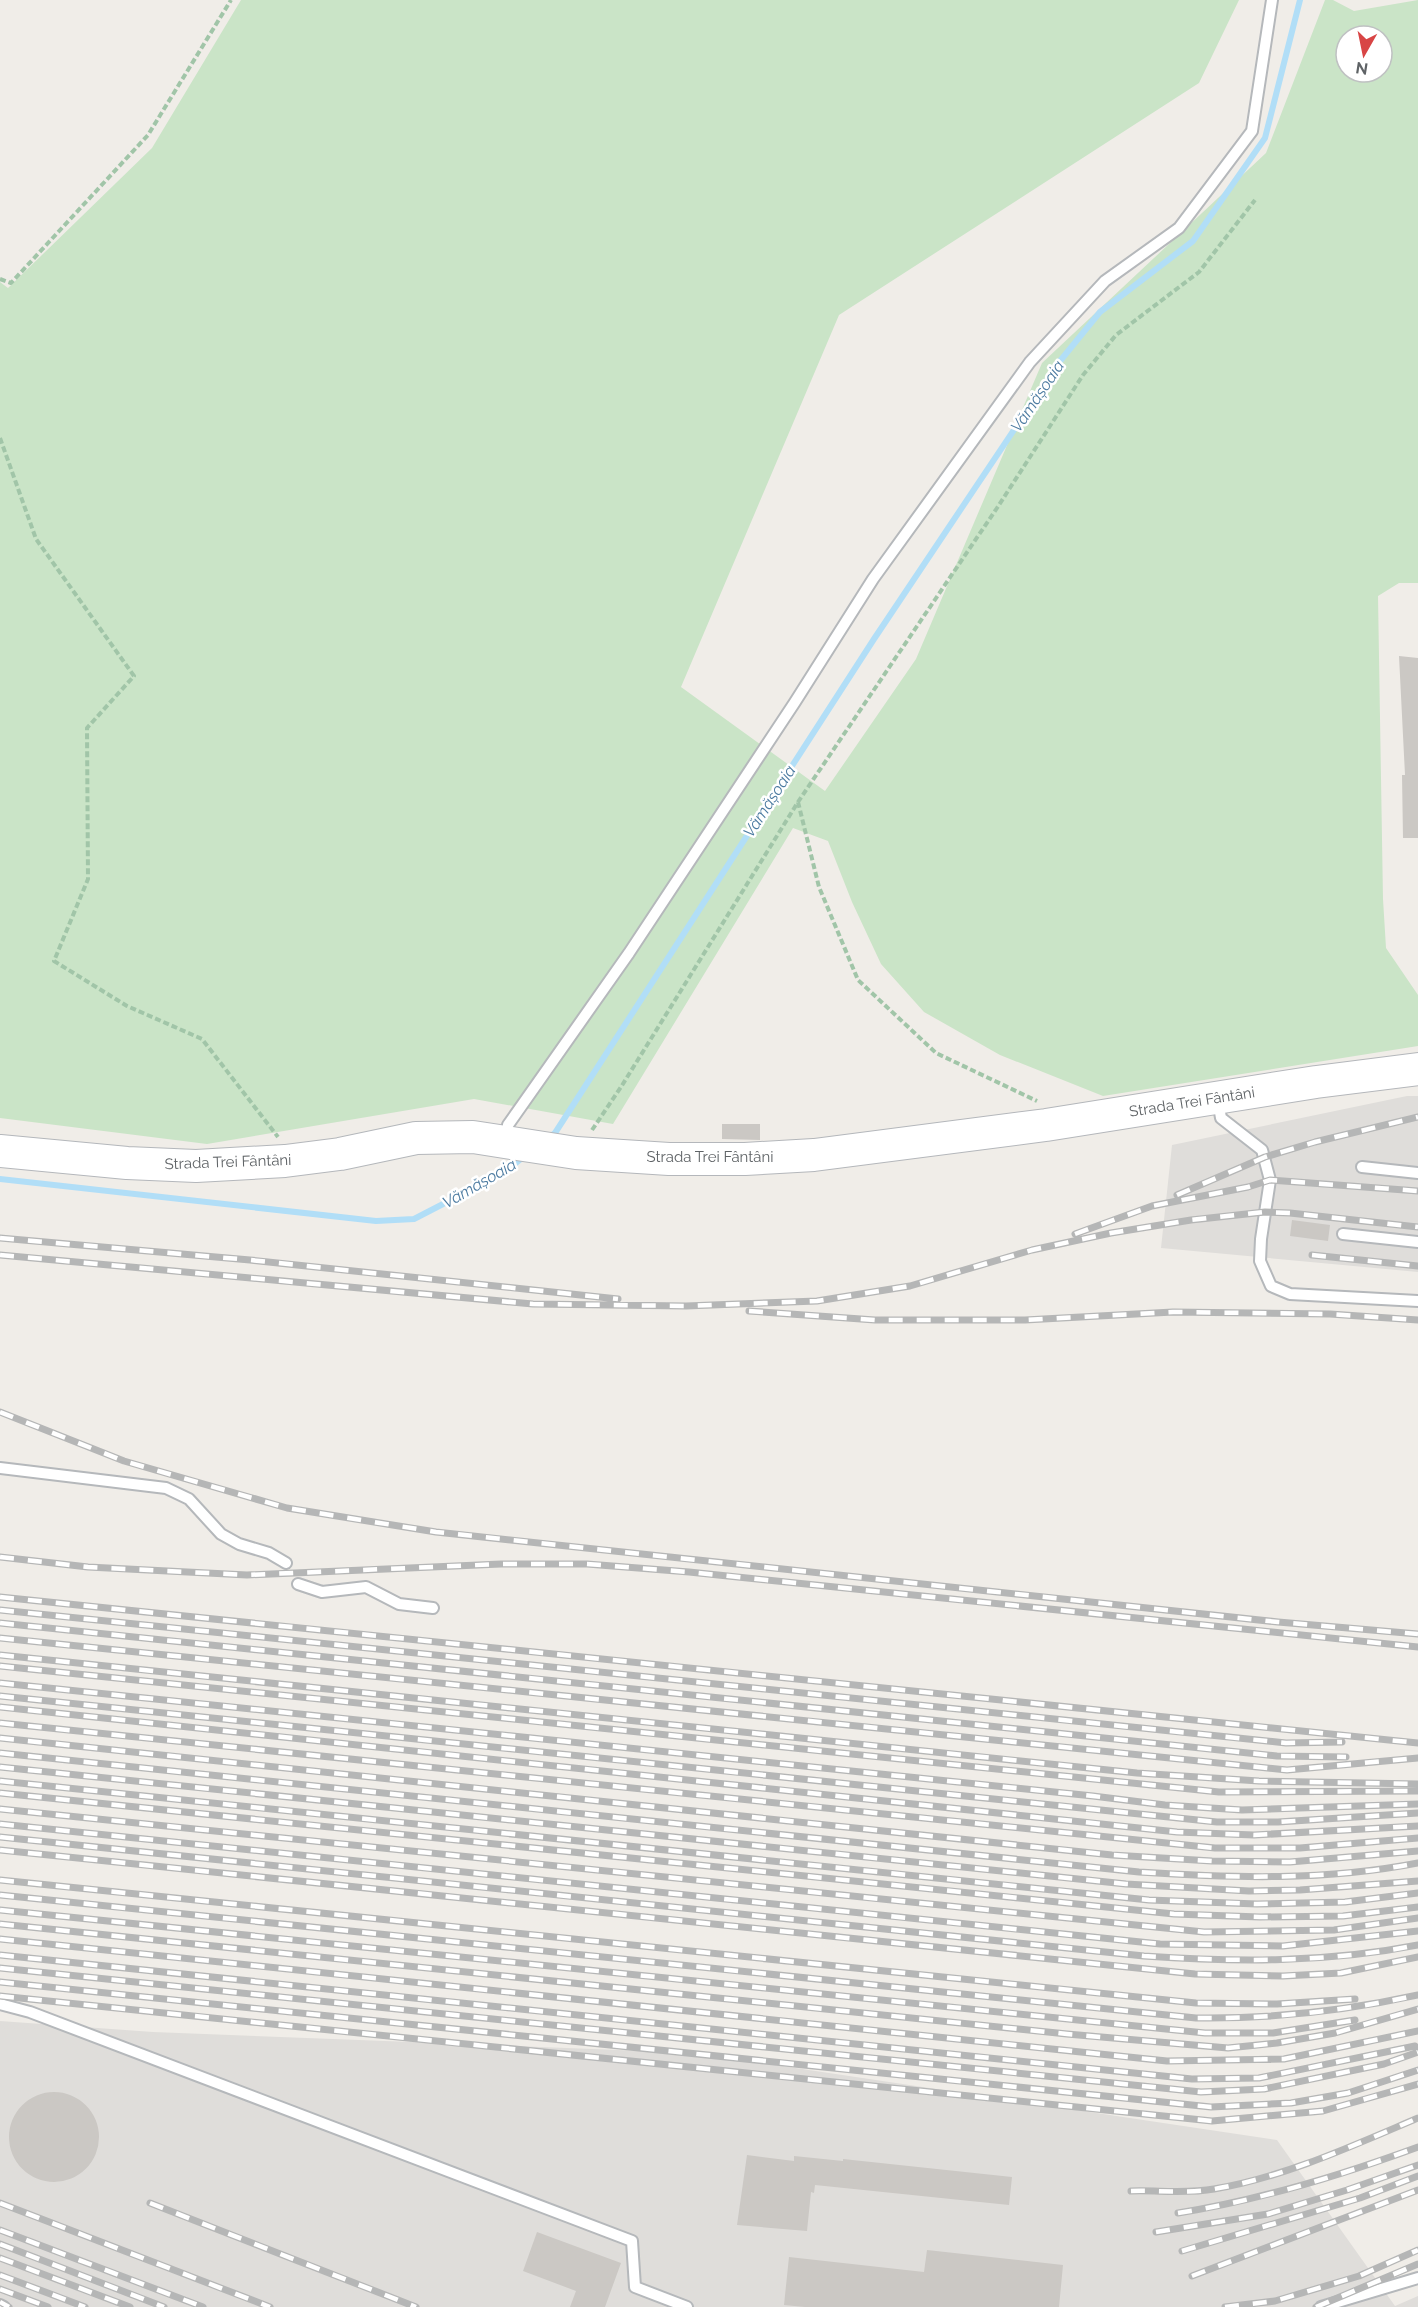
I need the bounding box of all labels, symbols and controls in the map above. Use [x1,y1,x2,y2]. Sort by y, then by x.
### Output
north arrow [1334,24,1394,84]
text: N [1354,58,1369,79]
water label: Vămășoaia [1007,357,1068,436]
water label: Vămășoaia [739,761,800,841]
street label: Strada Trei Fântâni [1128,1083,1256,1121]
street label: Strada Trei Fântâni [647,1148,773,1166]
street label: Strada Trei Fântâni [164,1151,292,1173]
water label: Vămășoaia [439,1155,520,1212]

